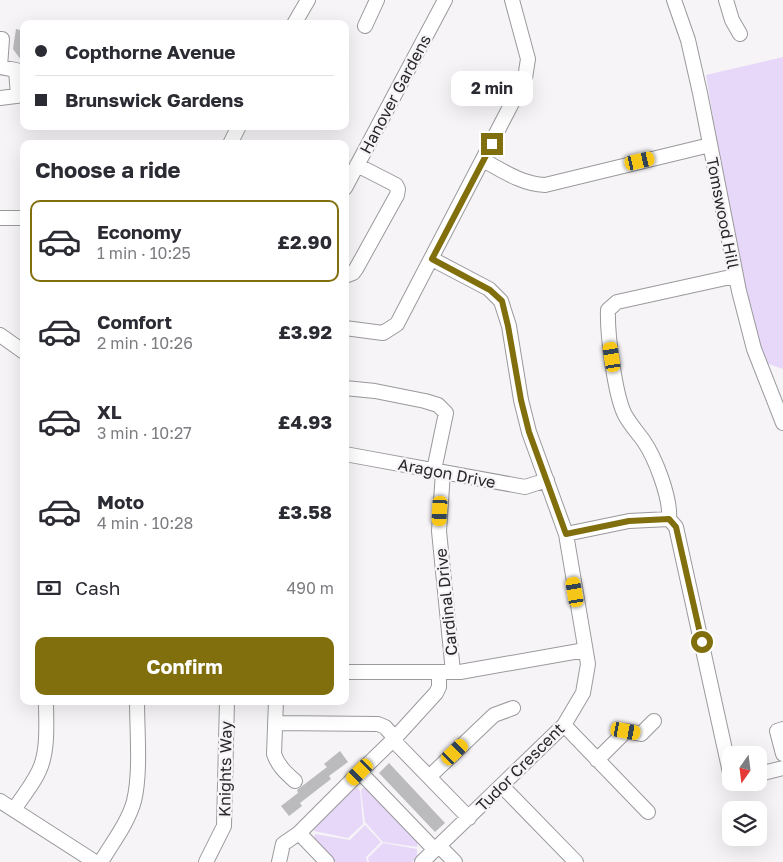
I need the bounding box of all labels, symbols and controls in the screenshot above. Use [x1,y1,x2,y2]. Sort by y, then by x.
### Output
street label: Hanover Gardens [355,31,435,157]
text: Copthorne Avenue [65,40,236,63]
callout: 2 min [451,72,533,106]
text: 2 min [471,78,513,98]
text: Brunswick Gardens [65,88,244,111]
route end [481,133,503,155]
car [623,150,656,172]
text: Choose a ride [35,156,181,183]
street label: Tomswood Hill [702,156,744,270]
icon: car [37,219,82,264]
text: Economy [97,220,182,243]
text: £2.90 [277,230,332,253]
text: 1 min · 10:25 [97,243,191,263]
icon: car [37,309,82,354]
text: Comfort [97,310,172,333]
text: £3.92 [278,320,332,343]
text: 2 min · 10:26 [97,333,193,353]
car [602,341,621,373]
icon: car [37,399,82,444]
text: XL [97,400,122,423]
text: £4.93 [278,410,332,433]
text: 3 min · 10:27 [97,423,192,443]
street label: Aragon Drive [397,454,497,492]
icon: car [37,489,82,534]
text: Moto [97,490,144,513]
car [431,496,448,526]
text: £3.58 [278,500,332,523]
text: 4 min · 10:28 [97,513,193,533]
street label: Cardinal Drive [430,547,462,657]
icon: cash [35,574,63,602]
text: Cash [75,576,120,599]
car [565,576,584,608]
text: 490 m [286,578,334,598]
route start [691,631,713,653]
button: Confirm [35,637,334,695]
street label: Tudor Crescent [472,719,568,815]
street label: Knights Way [214,721,236,817]
car [609,721,642,741]
car [438,736,471,768]
north arrow [722,746,768,791]
map controls [722,746,767,846]
car [344,756,375,788]
button: layers [722,801,767,846]

